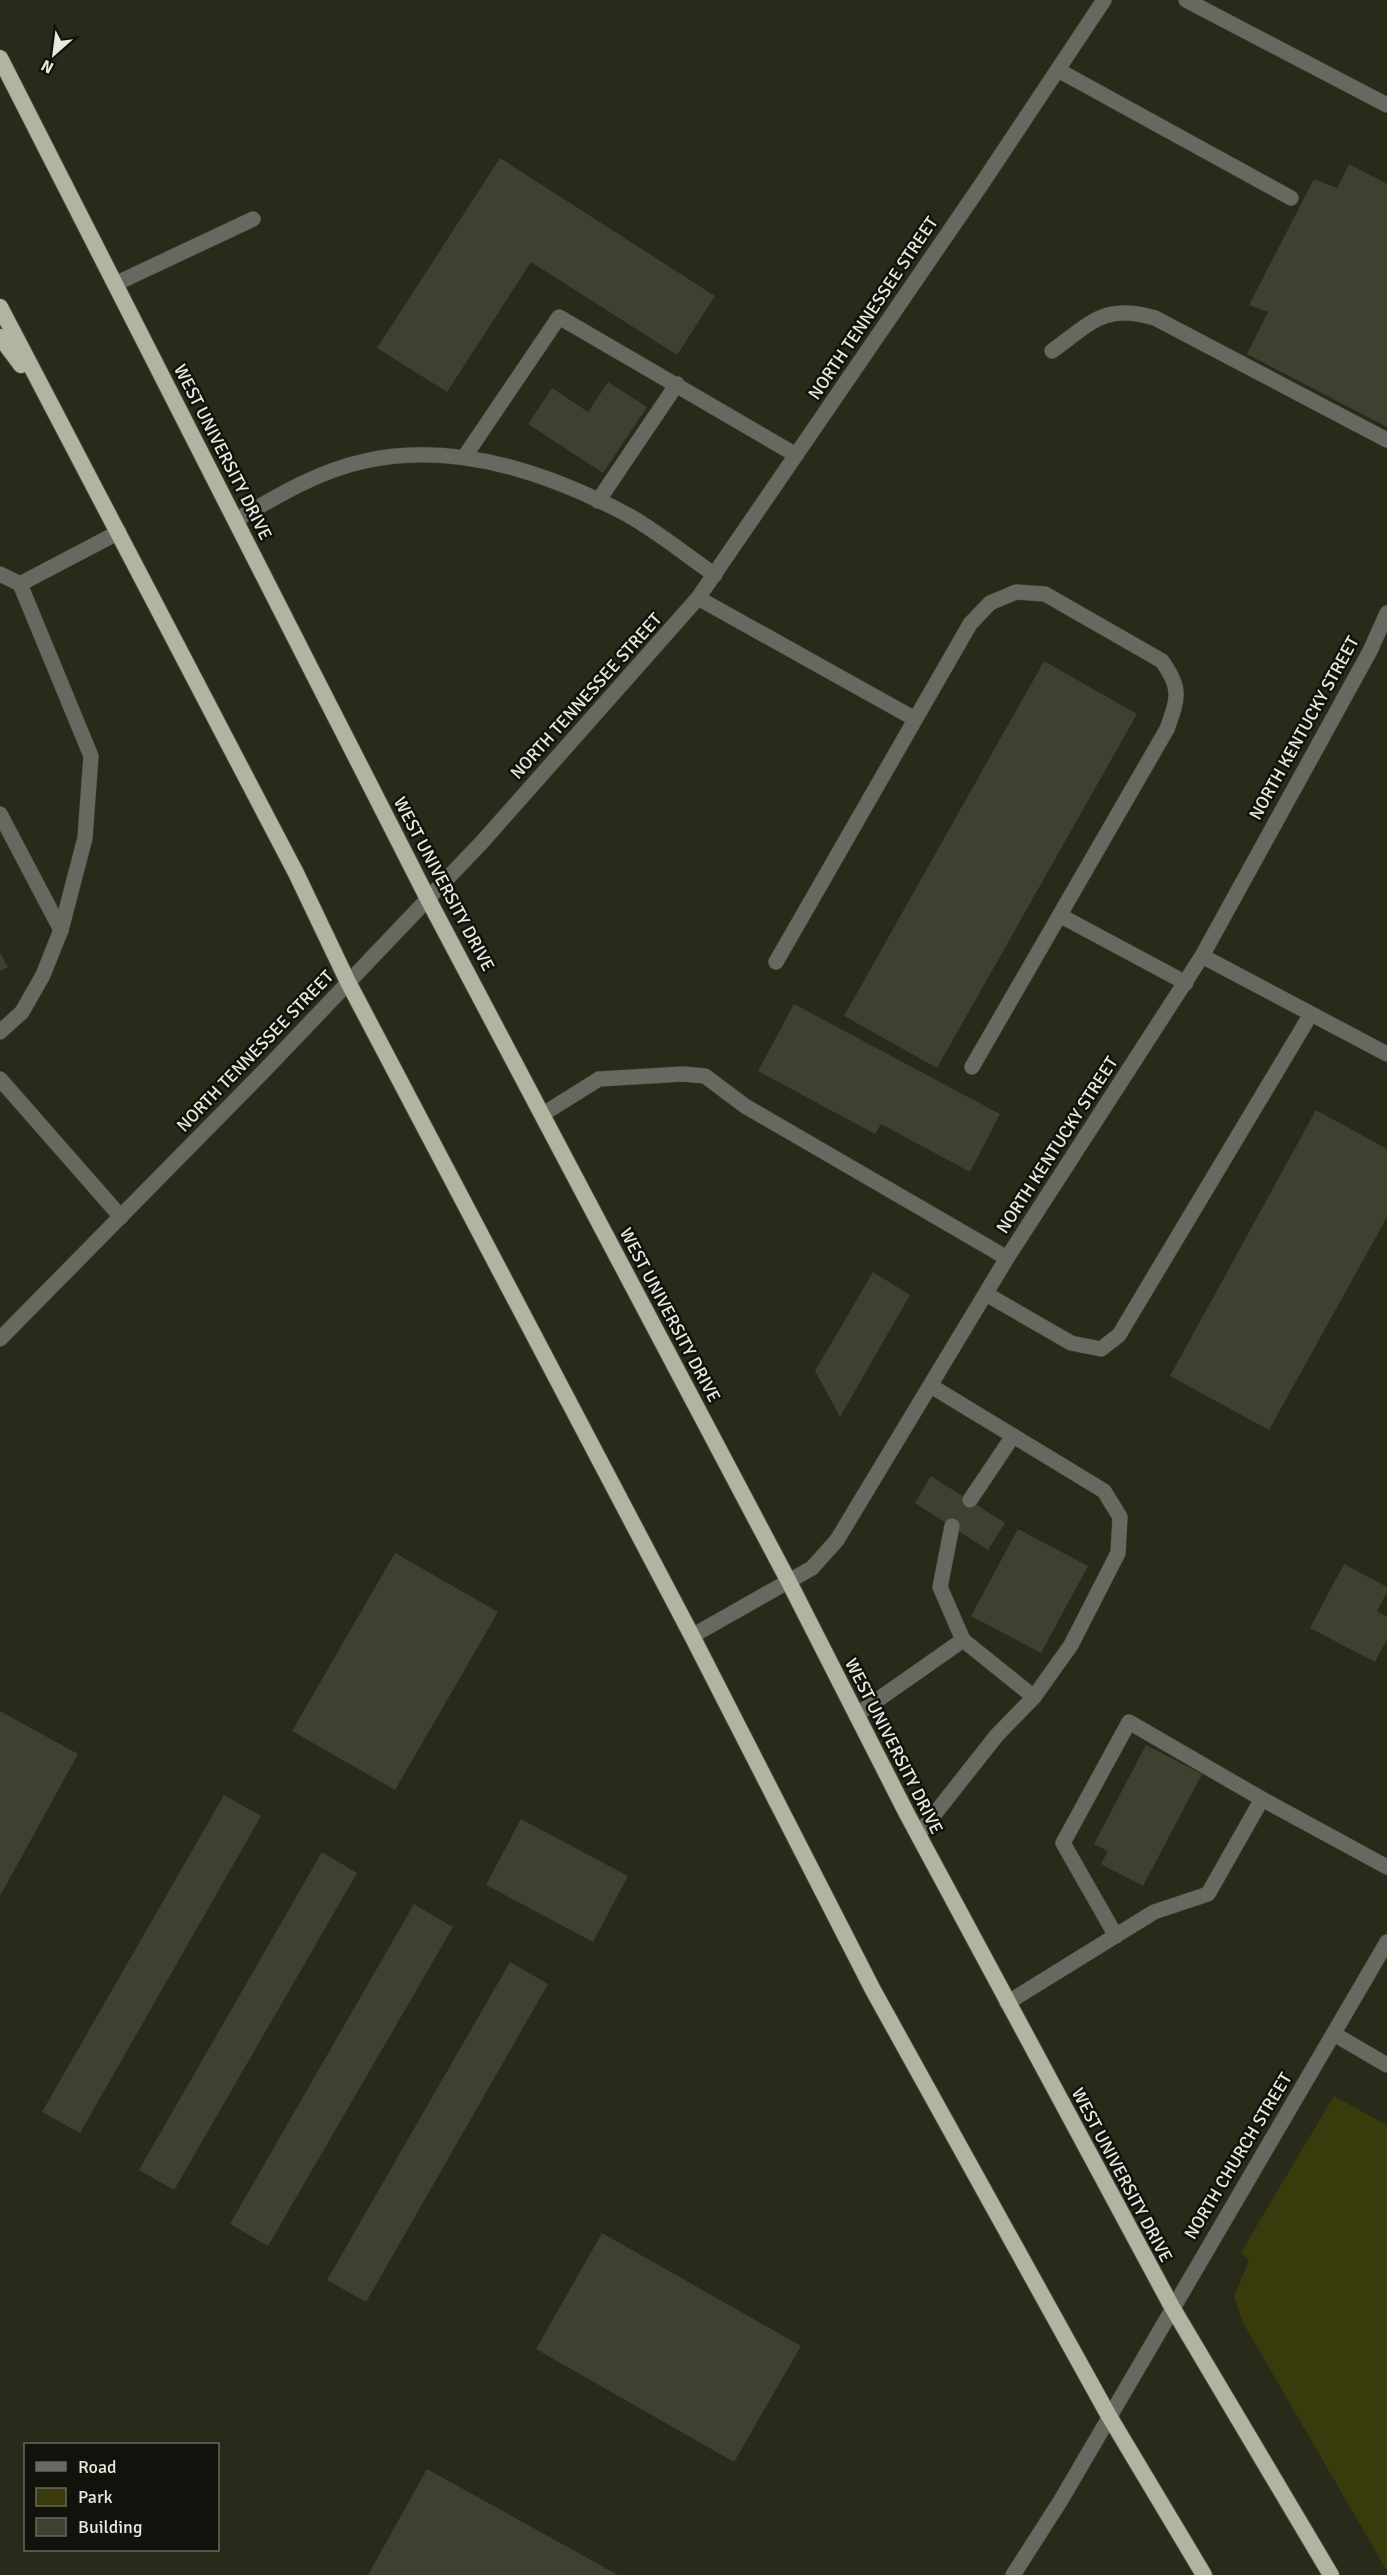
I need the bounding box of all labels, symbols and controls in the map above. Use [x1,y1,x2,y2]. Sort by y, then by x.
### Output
north arrow [24,24,84,84]
text: N [38,55,57,78]
street label: NORTH TENNESSEE STREET [803,212,943,404]
street label: WEST UNIVERSITY DRIVE [169,361,277,543]
street label: NORTH TENNESSEE STREET [506,608,667,784]
street label: NORTH KENTUCKY STREET [1244,632,1364,824]
street label: WEST UNIVERSITY DRIVE [389,793,499,975]
street label: NORTH TENNESSEE STREET [172,966,338,1136]
street label: NORTH KENTUCKY STREET [992,1052,1123,1238]
street label: WEST UNIVERSITY DRIVE [615,1224,725,1406]
street label: WEST UNIVERSITY DRIVE [840,1655,948,1837]
street label: NORTH CHURCH STREET [1179,2069,1297,2243]
street label: WEST UNIVERSITY DRIVE [1067,2084,1177,2266]
legend [24,2443,219,2551]
text: Road [78,2456,117,2478]
text: Park [78,2486,113,2508]
text: Building [78,2516,142,2538]

